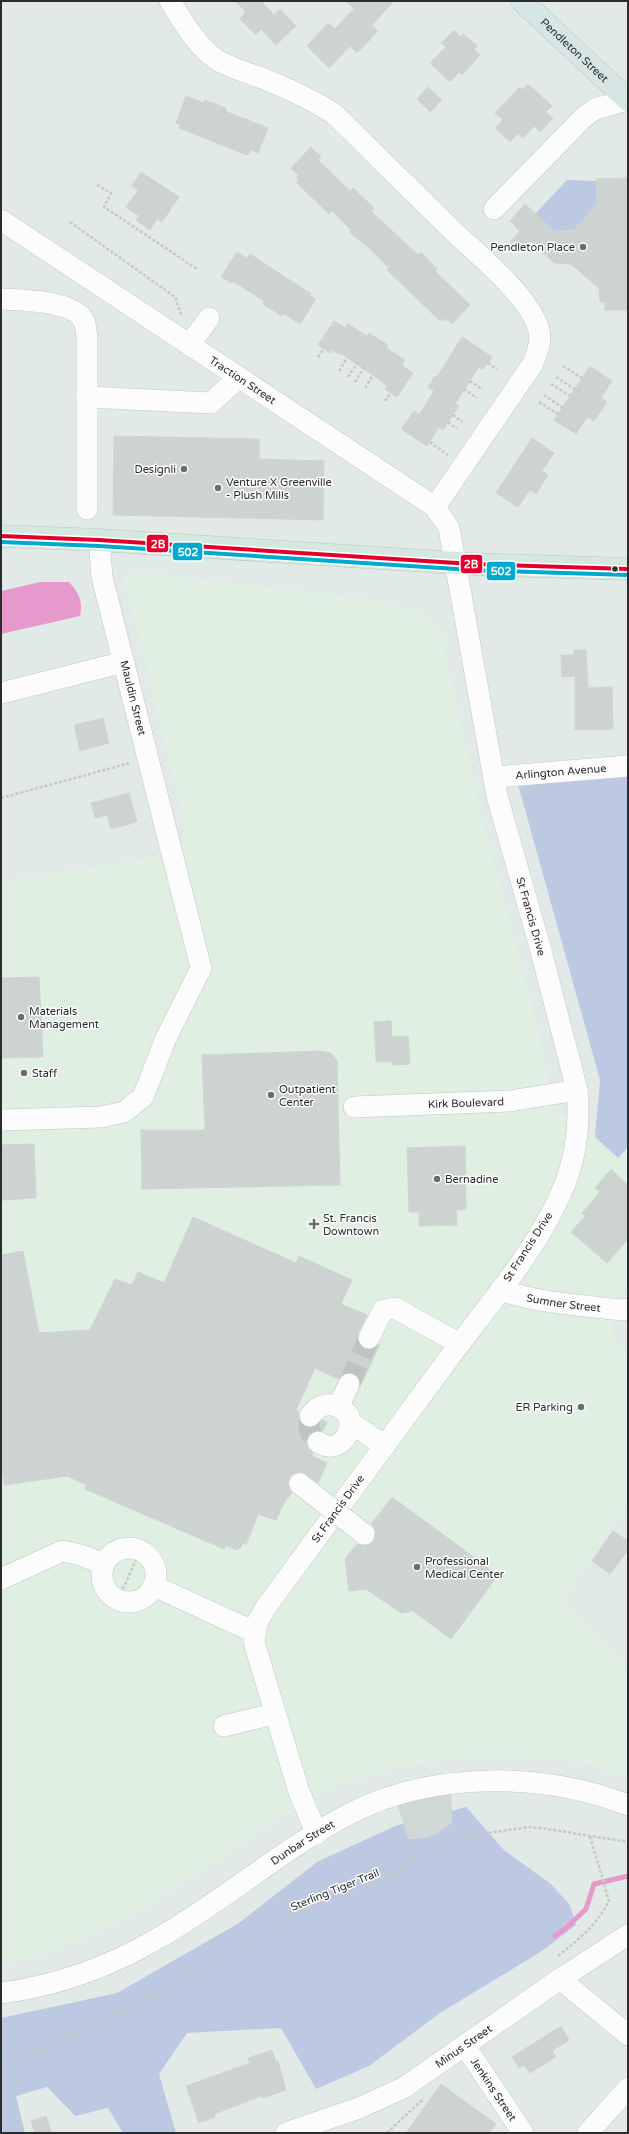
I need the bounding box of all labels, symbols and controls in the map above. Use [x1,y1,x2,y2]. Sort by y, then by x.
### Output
street label: Pendleton Street [538,15,611,85]
place label: Pendleton Place [490,241,575,254]
marker: Pendleton Place [578,242,588,252]
street label: Traction Street [207,353,279,407]
place label: Designli [135,463,176,476]
marker: Designli [179,464,189,474]
place label: Venture X Greenville - Plush Mills [226,476,332,502]
marker: Venture X Greenville - Plush Mills [213,483,223,493]
line badge: 2B [146,534,169,553]
text: 2B [151,538,166,551]
line badge: 502 [172,542,203,561]
text: 502 [178,546,198,559]
line badge: 2B [460,554,483,574]
text: 2B [464,558,479,571]
line badge: 502 [486,561,516,581]
unlabelled marker [610,564,620,574]
text: 502 [491,565,511,578]
street label: Mauldin Street [117,659,149,737]
street label: Arlington Avenue [515,761,607,782]
street label: St Francis Drive [514,876,548,957]
place label: Materials Management [29,1005,99,1031]
marker: Materials Management [16,1012,26,1022]
place label: Staff [32,1067,58,1080]
marker: Staff [19,1068,29,1078]
place label: Outpatient Center [279,1083,336,1109]
marker: Outpatient Center [266,1090,276,1100]
street label: Kirk Boulevard [428,1095,504,1111]
place label: Bernadine [445,1173,499,1186]
marker: Bernadine [432,1174,442,1184]
street label: St Francis Drive [501,1210,555,1284]
place label: St. Francis Downtown [323,1212,379,1238]
marker: St. Francis Downtown [308,1218,320,1230]
street label: Sumner Street [525,1291,601,1314]
place label: ER Parking [515,1401,573,1414]
marker: ER Parking [576,1402,586,1412]
street label: St Francis Drive [309,1472,367,1546]
place label: Professional Medical Center [425,1555,505,1581]
marker: Professional Medical Center [412,1562,422,1572]
street label: Dunbar Street [268,1817,337,1867]
street label: Sterling Tiger Trail [289,1866,381,1914]
street label: Minus Street [432,2022,494,2070]
street label: Jenkins Street [468,2055,520,2123]

